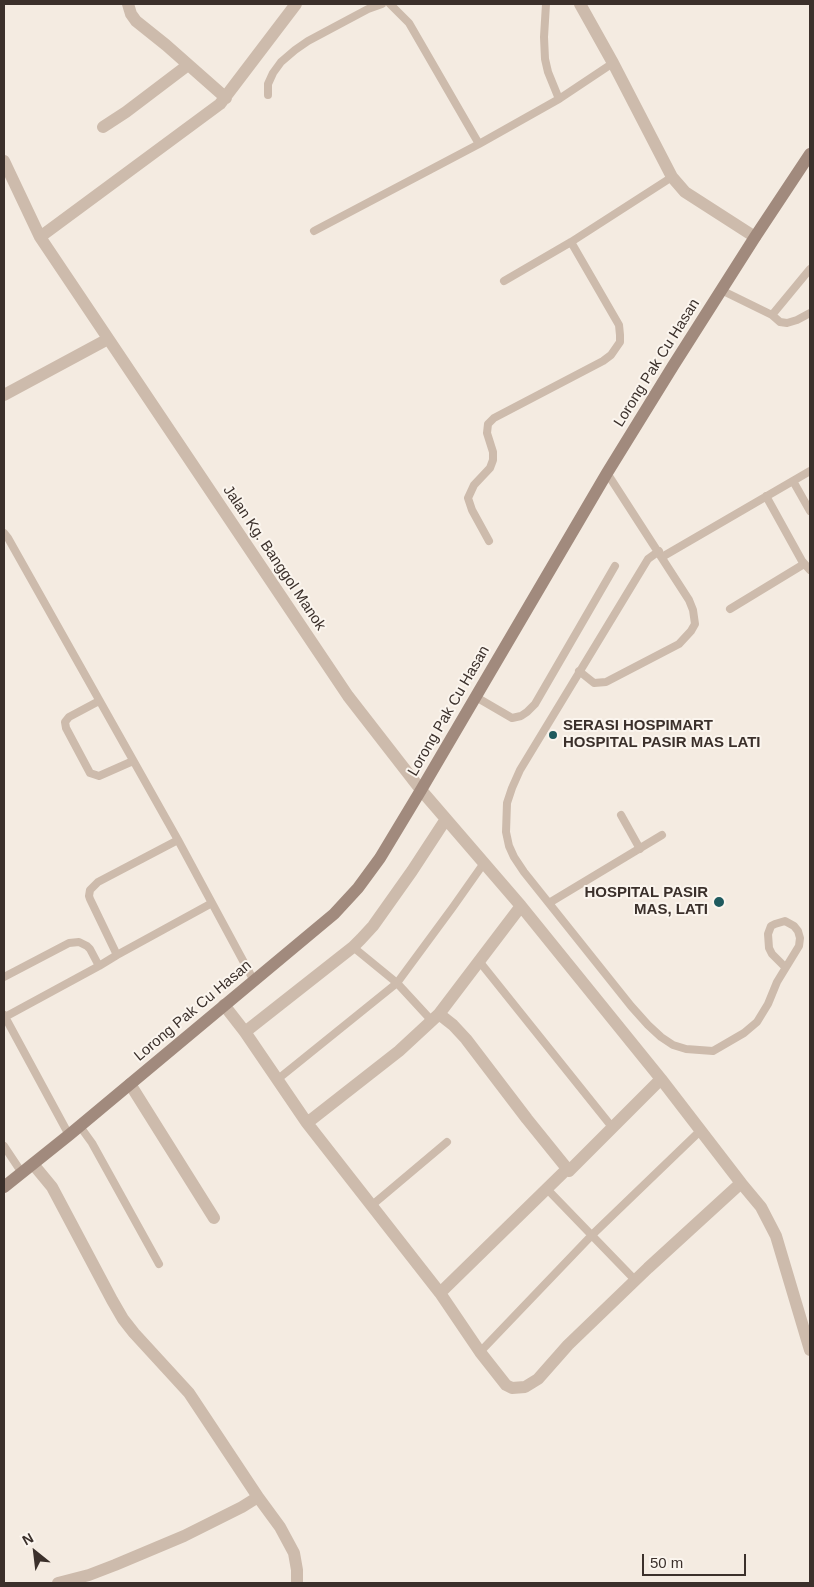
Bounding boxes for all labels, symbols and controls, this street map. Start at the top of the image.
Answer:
street label: Lorong Pak Cu Hasan [610,296,704,430]
street label: Jalan Kg. Banggol Manok [219,482,329,634]
street label: Lorong Pak Cu Hasan [404,643,494,779]
place label: SERASI HOSPIMART HOSPITAL PASIR MAS LATI [563,717,760,752]
marker: SERASI HOSPIMART HOSPITAL PASIR MAS LATI [547,729,559,741]
place label: HOSPITAL PASIR MAS, LATI [584,884,708,919]
marker: HOSPITAL PASIR MAS, LATI [712,895,726,909]
street label: Lorong Pak Cu Hasan [131,957,255,1065]
north arrow [10,1527,60,1577]
text: N [19,1529,36,1548]
scale bar [644,1544,748,1576]
text: 50 m [650,1554,683,1571]

